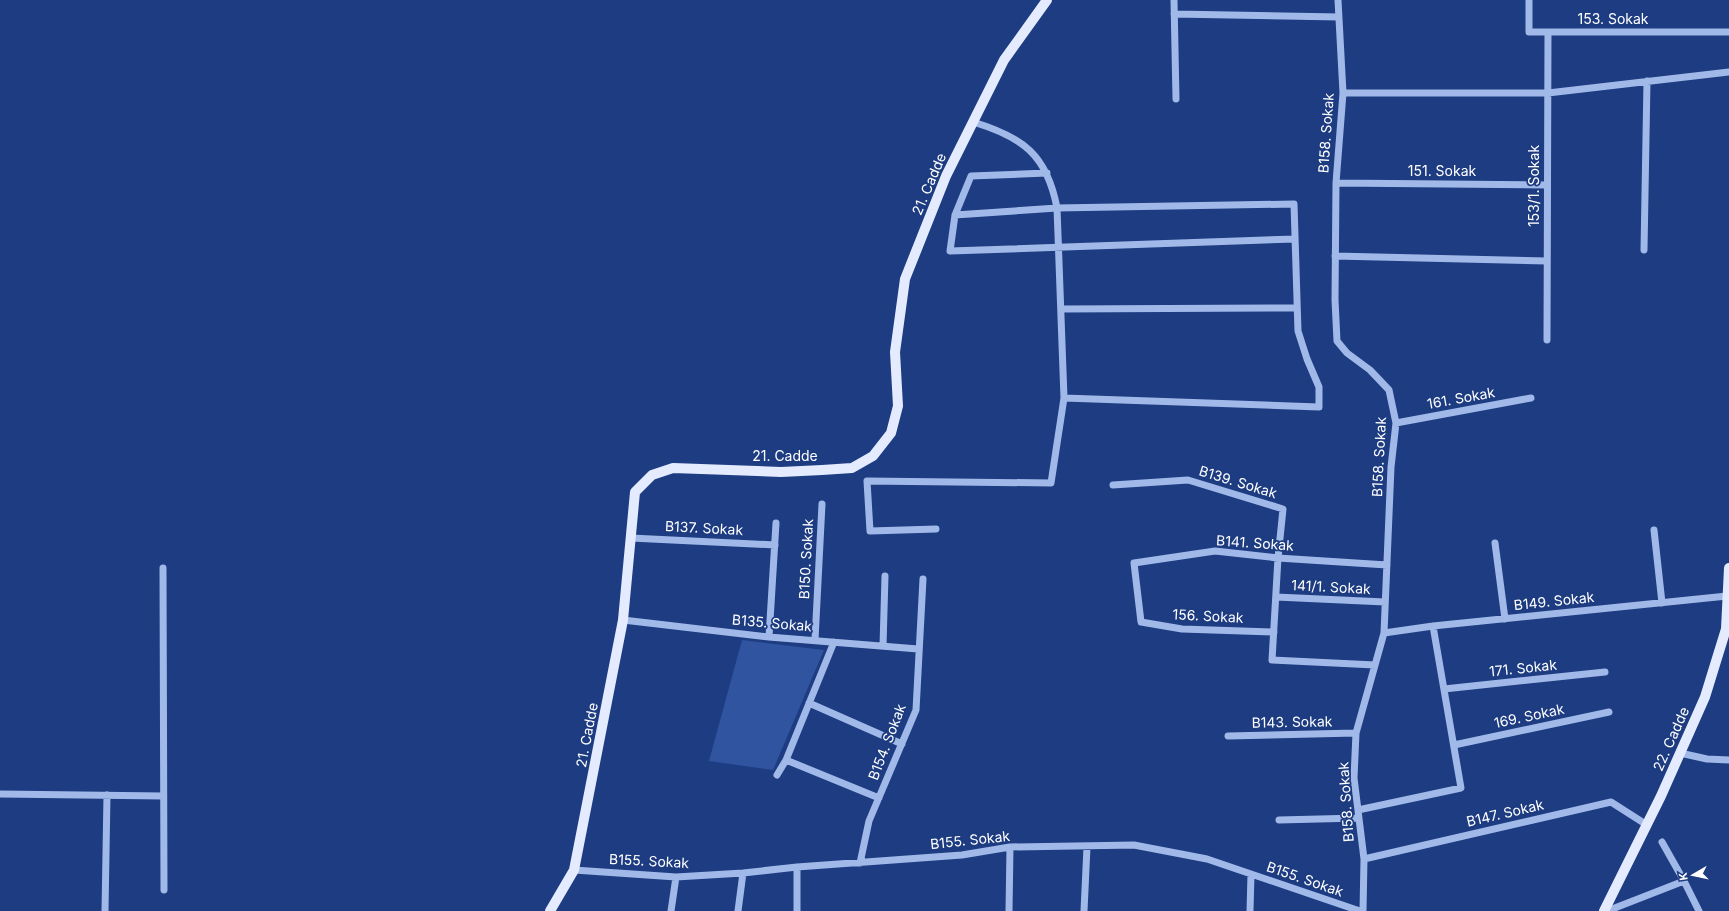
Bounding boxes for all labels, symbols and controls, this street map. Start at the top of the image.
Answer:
street label: 153. Sokak [1577,10,1649,27]
street label: B158. Sokak [1314,92,1337,174]
street label: 153/1. Sokak [1525,145,1542,227]
street label: 21. Cadde [908,150,949,217]
street label: 151. Sokak [1408,162,1477,179]
street label: 161. Sokak [1426,383,1496,412]
street label: B158. Sokak [1368,416,1389,498]
street label: 21. Cadde [752,447,818,464]
street label: B139. Sokak [1197,462,1279,501]
street label: B137. Sokak [665,517,744,538]
street label: B150. Sokak [795,518,816,600]
street label: B141. Sokak [1216,531,1295,554]
street label: 141/1. Sokak [1291,576,1371,597]
street label: B149. Sokak [1513,588,1595,613]
street label: 156. Sokak [1172,605,1244,626]
street label: B135. Sokak [731,611,813,634]
street label: 171. Sokak [1488,655,1558,680]
street label: 169. Sokak [1492,700,1566,731]
street label: 21. Cadde [572,701,601,769]
street label: B154. Sokak [864,701,909,782]
street label: 22. Cadde [1649,704,1692,774]
street label: B143. Sokak [1251,712,1333,731]
street label: B158. Sokak [1334,761,1357,843]
street label: B147. Sokak [1465,795,1545,830]
street label: B155. Sokak [929,827,1011,852]
street label: B155. Sokak [609,850,690,871]
north arrow [1673,855,1713,895]
street label: B155. Sokak [1265,857,1346,900]
text: K [1676,871,1691,882]

